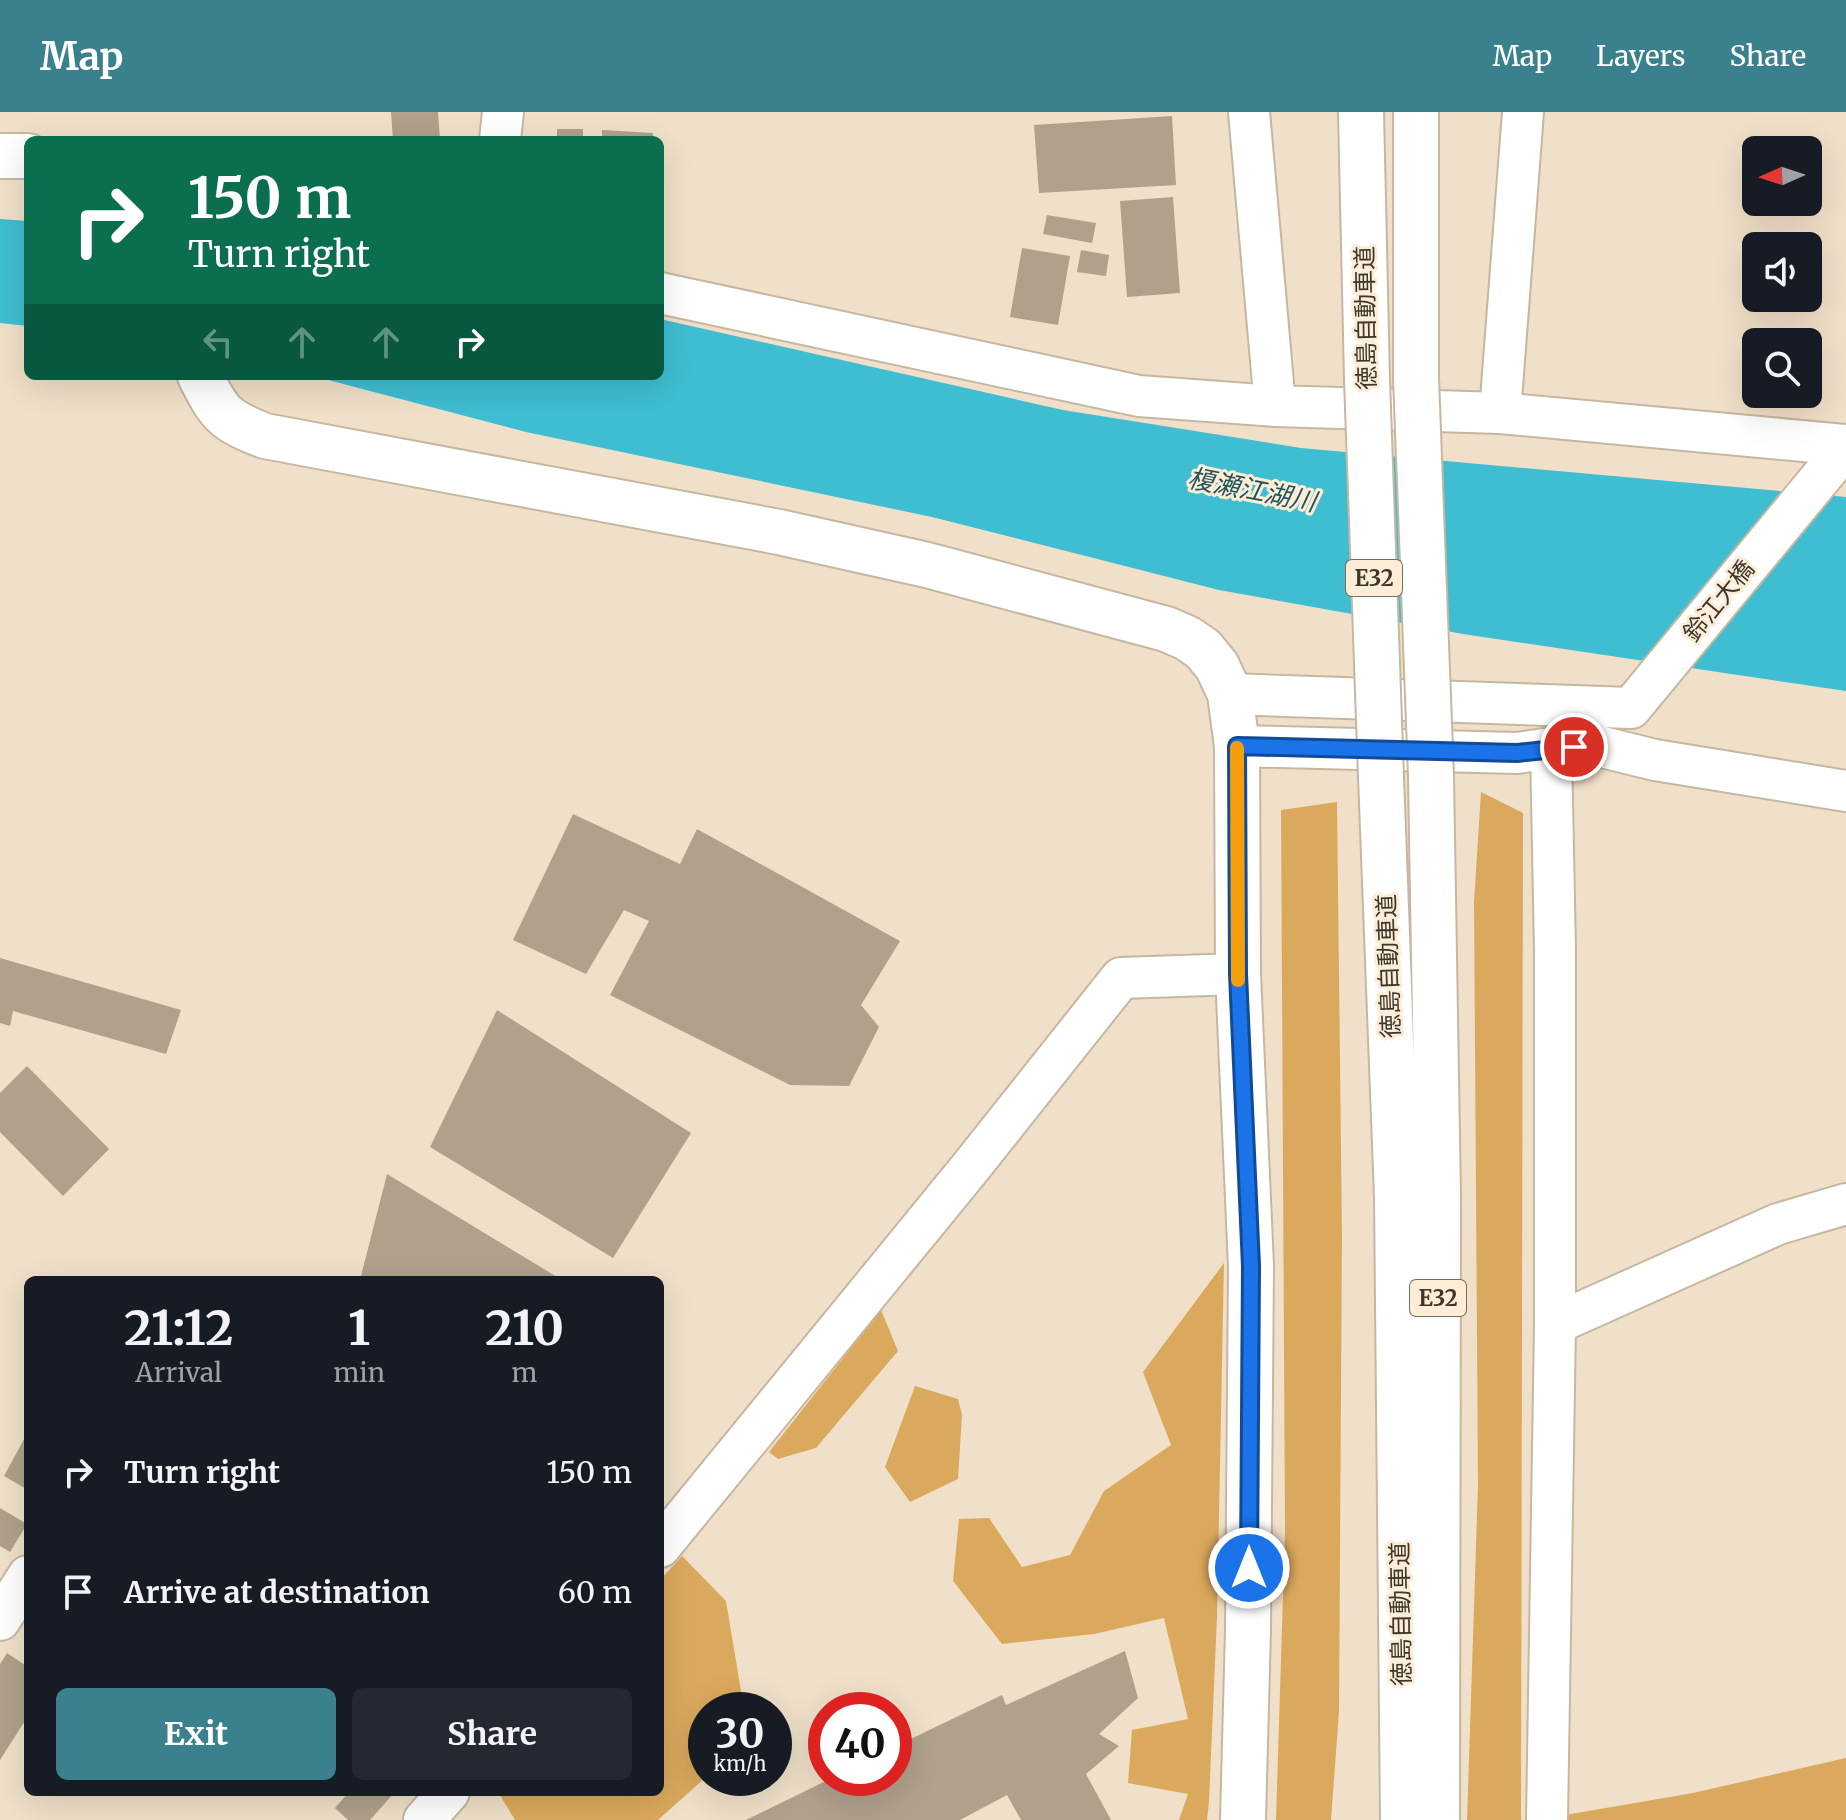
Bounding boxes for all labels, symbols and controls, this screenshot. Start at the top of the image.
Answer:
text: Map [40,33,124,80]
text: Map [1492,38,1552,74]
text: Layers [1596,38,1685,74]
text: Share [1729,38,1806,74]
north arrow [1742,136,1822,216]
map controls [1742,136,1822,408]
text: 150 m [188,163,351,233]
icon: right [56,168,160,272]
text: Turn right [188,232,370,277]
button: sound [1742,232,1822,312]
street label: 徳島自動車道 [1349,246,1382,390]
icon: left [196,320,240,364]
icon: ahead [280,320,324,364]
icon: ahead [364,320,408,364]
icon: right [448,320,492,364]
button: search [1742,328,1822,408]
water label: 榎瀬江湖川 [1185,461,1322,519]
street label: 鈴江大橋 [1676,554,1761,648]
road number: E32 [1346,560,1402,596]
pin [1540,713,1608,781]
icon: arrive [1552,725,1596,769]
street label: 徳島自動車道 [1370,894,1407,1039]
road number: E32 [1410,1280,1466,1316]
text: 21:12 [124,1298,233,1358]
text: 1 [348,1298,370,1358]
text: 210 [485,1298,564,1358]
text: Arrival [135,1356,222,1389]
text: min [334,1356,385,1389]
text: m [512,1356,537,1389]
icon: right [56,1450,100,1494]
text: Turn right [124,1453,280,1491]
text: 150 m [546,1453,632,1491]
position arrow [1207,1526,1291,1610]
street label: 徳島自動車道 [1384,1542,1417,1686]
icon: arrive [56,1570,100,1614]
text: Arrive at destination [124,1573,430,1611]
text: 60 m [558,1573,632,1611]
button: Exit [56,1688,336,1780]
button: Share [352,1688,632,1780]
speed limit sign: 40 [808,1692,912,1796]
text: 30 [716,1709,764,1759]
text: km/h [714,1751,766,1776]

